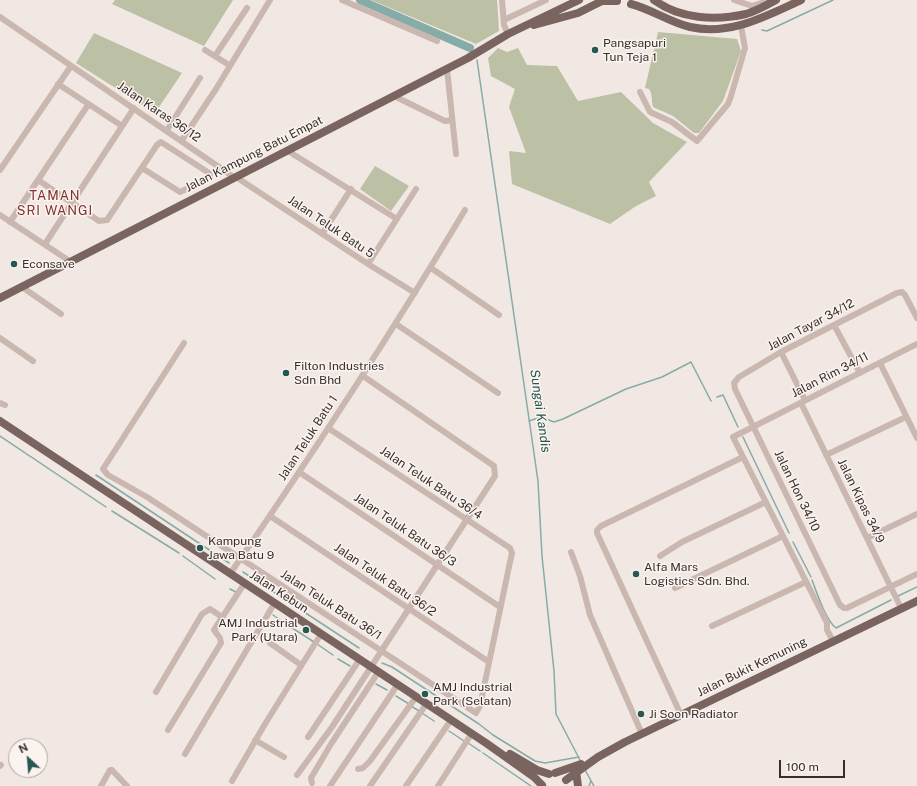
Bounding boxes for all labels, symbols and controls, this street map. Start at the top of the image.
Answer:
place label: Pangsapuri Tun Teja 1 [603,36,666,64]
marker: Pangsapuri Tun Teja 1 [590,45,600,55]
street label: Jalan Karas 36/12 [115,79,203,145]
street label: Jalan Kampung Batu Empat [183,113,325,195]
district label: TAMAN SRI WANGI [17,188,93,219]
street label: Jalan Teluk Batu 5 [285,193,377,261]
place label: Econsave [22,257,75,271]
marker: Econsave [9,259,19,269]
street label: Jalan Tayar 34/12 [765,296,857,354]
street label: Jalan Rim 34/11 [789,349,871,401]
place label: Filton Industries Sdn Bhd [294,359,384,387]
marker: Filton Industries Sdn Bhd [281,368,291,378]
water label: Sungai Kandis [526,368,554,454]
street label: Jalan Teluk Batu 1 [275,393,341,483]
street label: Jalan Teluk Batu 36/4 [377,443,485,523]
street label: Jalan Hon 34/10 [771,448,823,534]
street label: Jalan Kipas 34/9 [834,457,888,545]
street label: Jalan Teluk Batu 36/3 [351,490,459,570]
place label: Kampung Jawa Batu 9 [208,534,274,562]
street label: Jalan Teluk Batu 36/2 [331,541,439,619]
marker: Kampung Jawa Batu 9 [195,543,205,553]
place label: Alfa Mars Logistics Sdn. Bhd. [644,560,750,588]
street label: Jalan Teluk Batu 36/1 [278,567,384,643]
street label: Jalan Kebun [247,568,311,616]
marker: Alfa Mars Logistics Sdn. Bhd. [631,569,641,579]
place label: AMJ Industrial Park (Utara) [218,616,298,644]
marker: AMJ Industrial Park (Utara) [301,625,311,635]
street label: Jalan Bukit Kemuning [695,634,809,700]
place label: AMJ Industrial Park (Selatan) [433,680,513,708]
marker: AMJ Industrial Park (Selatan) [420,689,430,699]
place label: Ji Soon Radiator [649,707,738,721]
marker: Ji Soon Radiator [636,709,646,719]
north arrow [8,738,48,778]
text: N [17,741,30,755]
scale bar [781,752,847,778]
text: 100 m [786,760,819,774]

